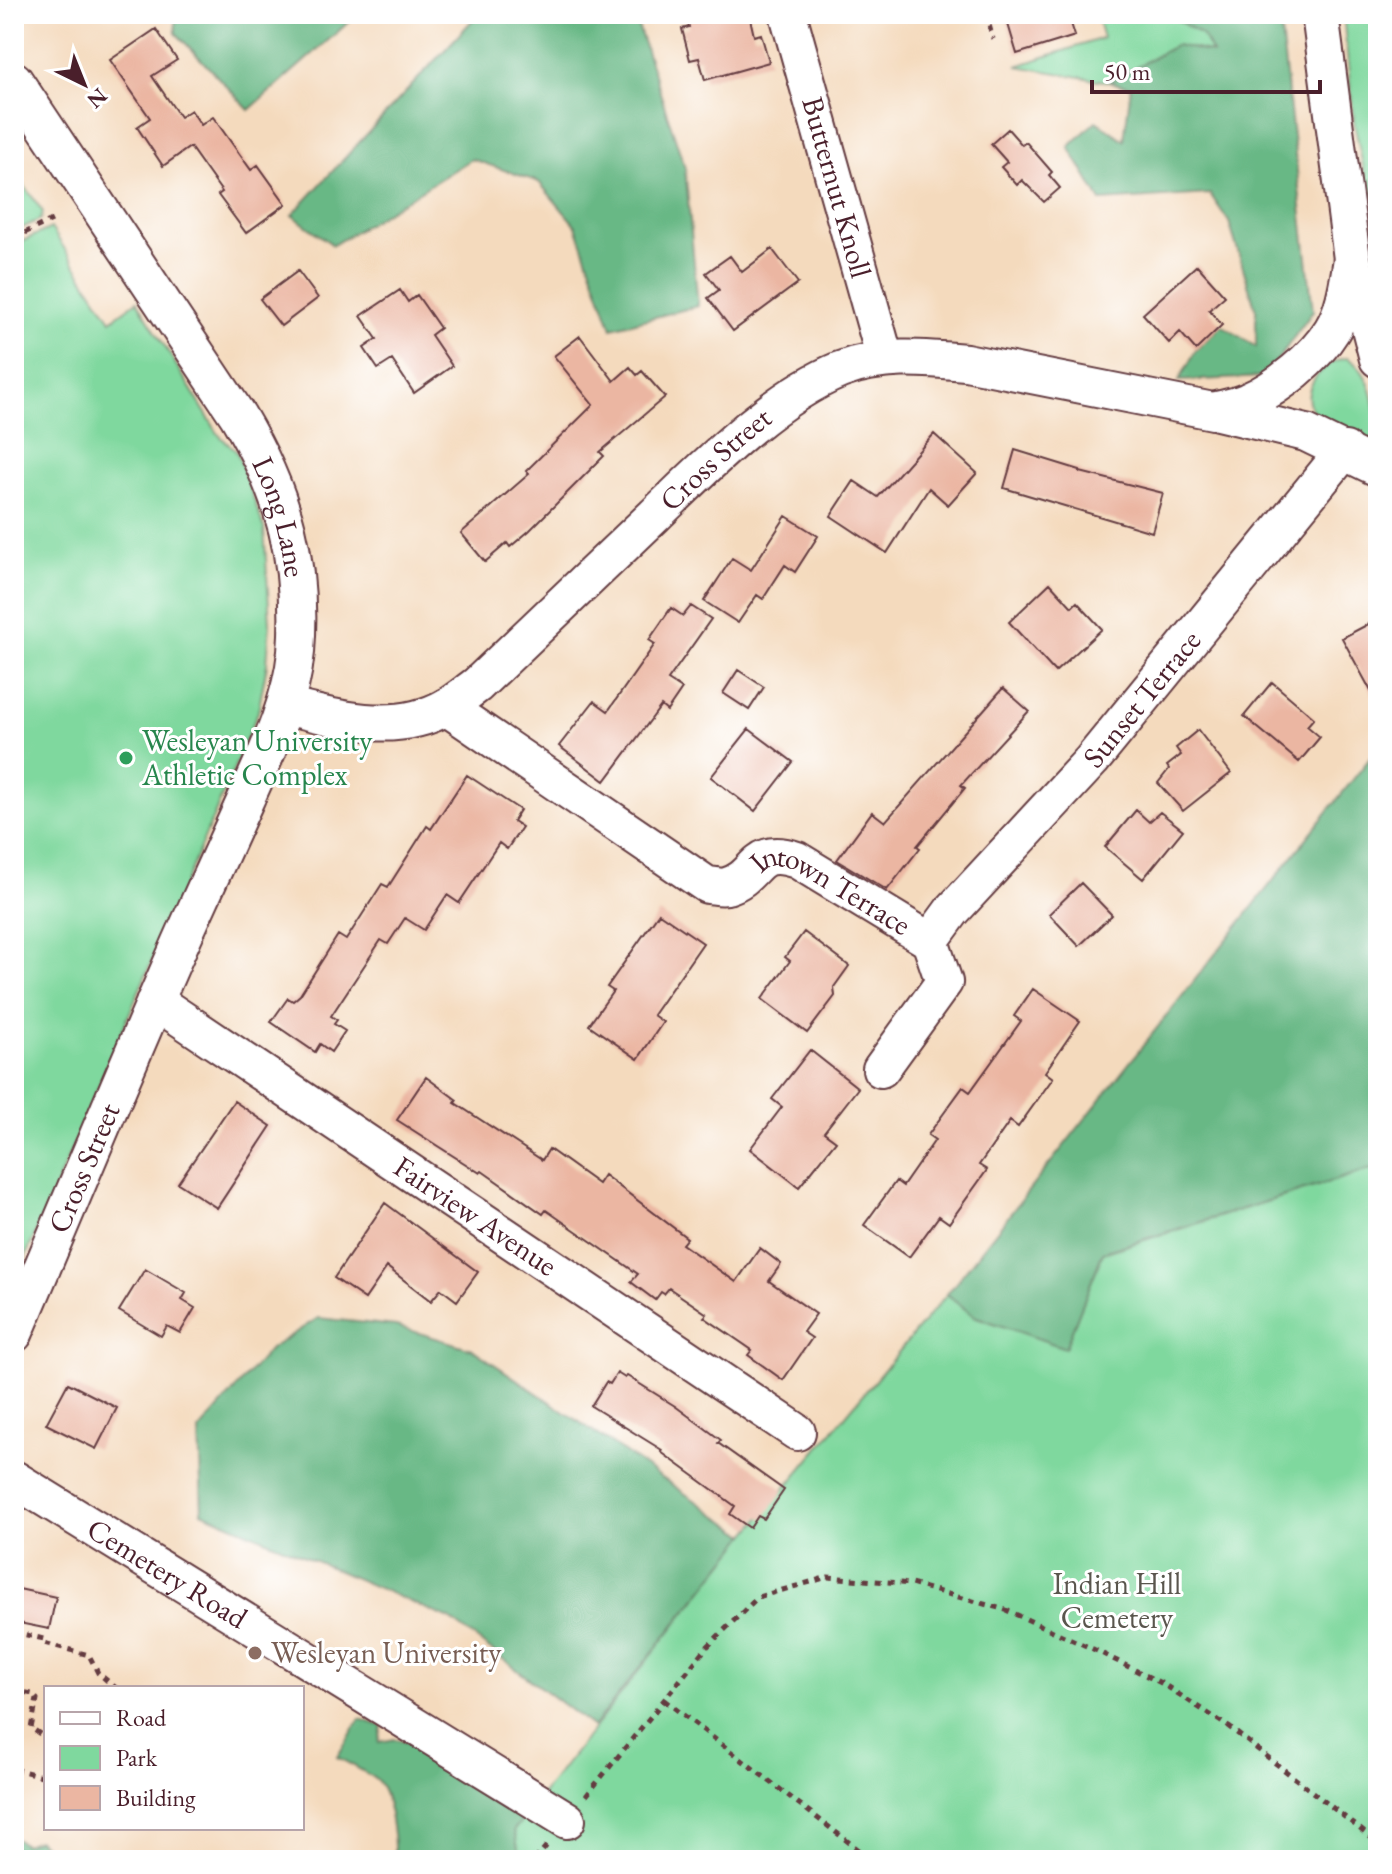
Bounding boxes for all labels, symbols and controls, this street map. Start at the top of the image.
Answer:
north arrow [44,44,124,124]
scale bar [1092,44,1320,94]
text: 50 m [1104,56,1151,87]
text: N [81,82,114,115]
street label: Butternut Knoll [793,92,881,282]
street label: Cross Street [651,397,779,519]
street label: Long Lane [244,450,315,579]
street label: Sunset Terrace [1074,622,1209,775]
place label: Wesleyan University Athletic Complex [141,721,373,794]
marker: Wesleyan University Athletic Complex [117,749,135,767]
street label: Intown Terrace [741,835,918,944]
street label: Cross Street [39,1096,129,1239]
street label: Fairview Avenue [387,1147,565,1285]
street label: Cemetery Road [80,1509,256,1638]
park label: Indian Hill Cemetery [1053,1564,1181,1637]
place label: Wesleyan University [271,1633,502,1672]
marker: Wesleyan University [246,1644,264,1662]
legend [44,1686,304,1830]
text: Road [116,1702,167,1733]
text: Park [116,1742,158,1773]
text: Building [116,1782,196,1813]

